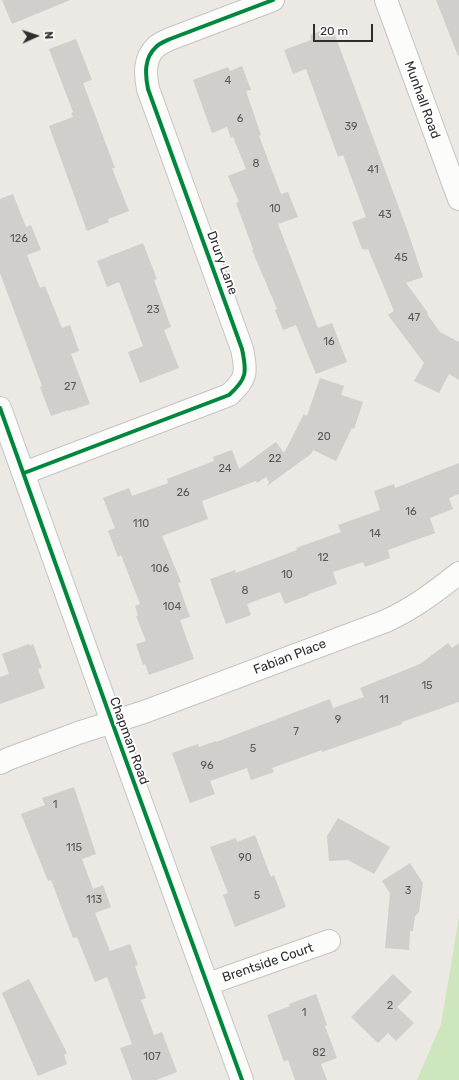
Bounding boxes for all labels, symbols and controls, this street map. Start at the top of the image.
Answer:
north arrow [16,16,56,56]
scale bar [315,16,375,42]
text: 20 m [320,24,348,38]
text: N [42,31,55,40]
street label: Munhall Road [401,59,443,141]
house number: 4 [225,74,231,88]
house number: 6 [237,112,243,126]
house number: 39 [344,120,358,134]
house number: 8 [253,157,259,171]
house number: 41 [367,163,379,177]
house number: 10 [269,202,281,216]
house number: 43 [378,208,392,222]
street label: Drury Lane [203,229,241,297]
house number: 126 [10,232,28,246]
house number: 45 [394,251,408,265]
house number: 23 [146,303,160,317]
house number: 47 [408,311,420,325]
house number: 16 [323,335,335,349]
house number: 27 [64,380,76,394]
house number: 20 [317,430,331,444]
house number: 22 [269,452,281,466]
house number: 24 [218,462,232,476]
house number: 26 [176,486,190,500]
house number: 16 [405,505,417,519]
house number: 110 [133,517,149,531]
house number: 14 [369,527,381,541]
house number: 12 [317,551,329,565]
house number: 106 [151,562,169,576]
house number: 10 [281,568,293,582]
house number: 8 [242,584,248,598]
house number: 104 [163,600,181,614]
street label: Fabian Place [251,636,329,678]
house number: 15 [421,679,433,693]
house number: 11 [379,693,389,707]
street label: Chapman Road [106,695,152,787]
house number: 9 [335,713,341,727]
house number: 7 [293,725,299,739]
house number: 5 [250,742,256,756]
house number: 96 [200,759,214,773]
house number: 1 [53,798,57,812]
house number: 115 [66,841,82,855]
house number: 90 [238,851,252,865]
house number: 3 [405,884,411,898]
house number: 5 [254,889,260,903]
house number: 113 [86,893,102,907]
street label: Brentside Court [220,940,316,986]
house number: 2 [387,999,393,1013]
house number: 1 [302,1006,306,1020]
house number: 82 [312,1046,326,1060]
house number: 107 [143,1050,161,1064]

